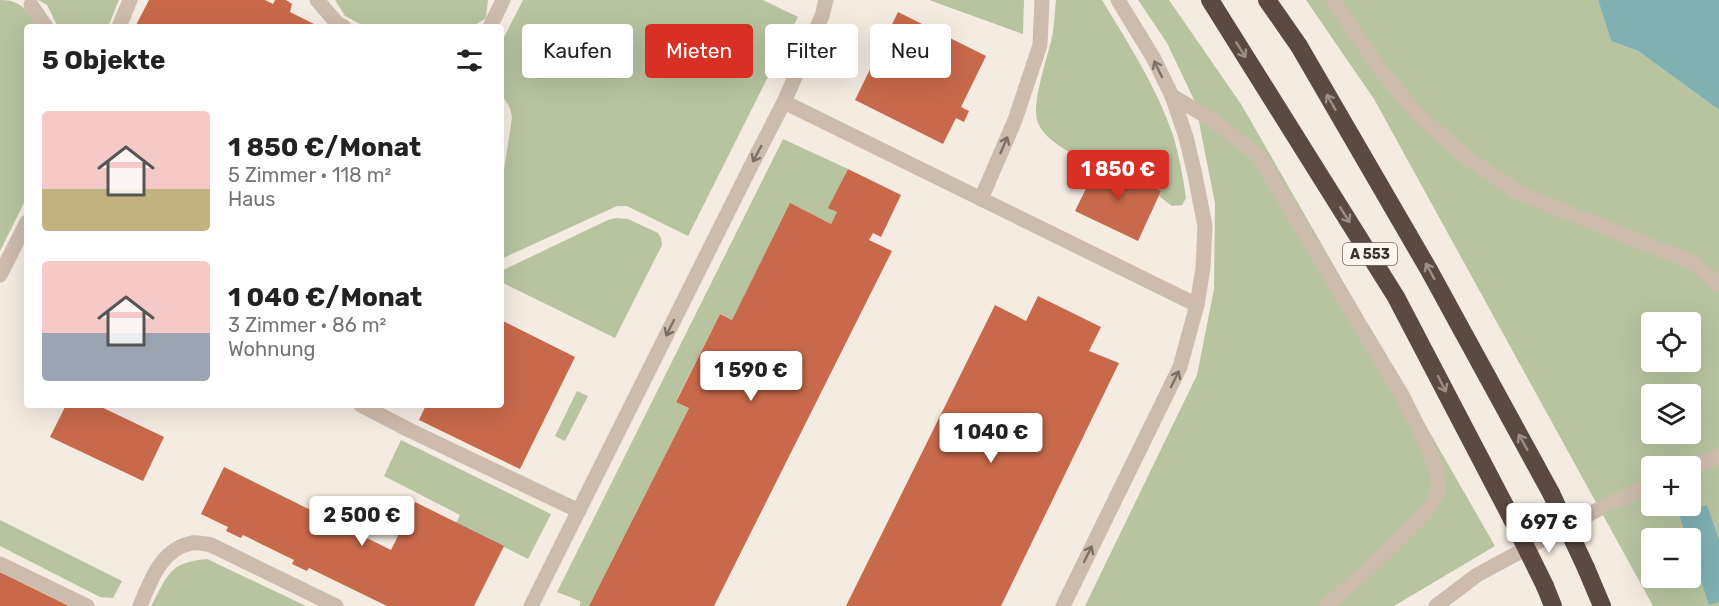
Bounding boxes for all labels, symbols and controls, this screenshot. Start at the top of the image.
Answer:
chip: Kaufen [522,24,633,78]
chip: Mieten [645,24,753,78]
chip: Filter [765,24,858,78]
chip: Neu [870,24,951,78]
one-way arrow [1235,41,1248,58]
icon: filters [453,44,486,77]
text: 5 Objekte [42,45,165,76]
one-way arrow [1152,61,1164,79]
one-way arrow [1325,94,1337,111]
text: 1 850 €/Monat [228,132,421,163]
icon: home [90,135,162,207]
one-way arrow [999,137,1010,155]
one-way arrow [751,144,762,162]
pin: 1 850 € [1063,150,1173,201]
text: 1 850 € [1081,157,1155,181]
text: 5 Zimmer · 118 m² [228,163,391,187]
text: Haus [228,187,276,211]
one-way arrow [1339,206,1351,223]
road number: A 553 [1343,243,1397,265]
one-way arrow [1423,263,1435,280]
text: 1 040 €/Monat [228,282,422,313]
icon: home [90,285,162,357]
map controls [1641,312,1701,588]
button: locate [1641,312,1701,372]
text: 3 Zimmer · 86 m² [228,313,386,337]
one-way arrow [663,318,675,336]
text: Wohnung [228,337,315,361]
pin: 1 590 € [696,351,806,402]
text: 1 590 € [714,358,788,382]
one-way arrow [1169,370,1181,388]
one-way arrow [1436,375,1448,393]
button: layers [1641,384,1701,444]
pin: 1 040 € [936,413,1046,464]
text: 1 040 € [953,420,1029,444]
one-way arrow [1517,434,1529,451]
button: + [1641,456,1701,516]
pin: 2 500 € [307,496,417,547]
text: 2 500 € [323,503,401,527]
pin: 697 € [1507,503,1591,554]
text: 697 € [1520,510,1578,534]
button: − [1641,528,1701,588]
one-way arrow [1083,545,1095,563]

